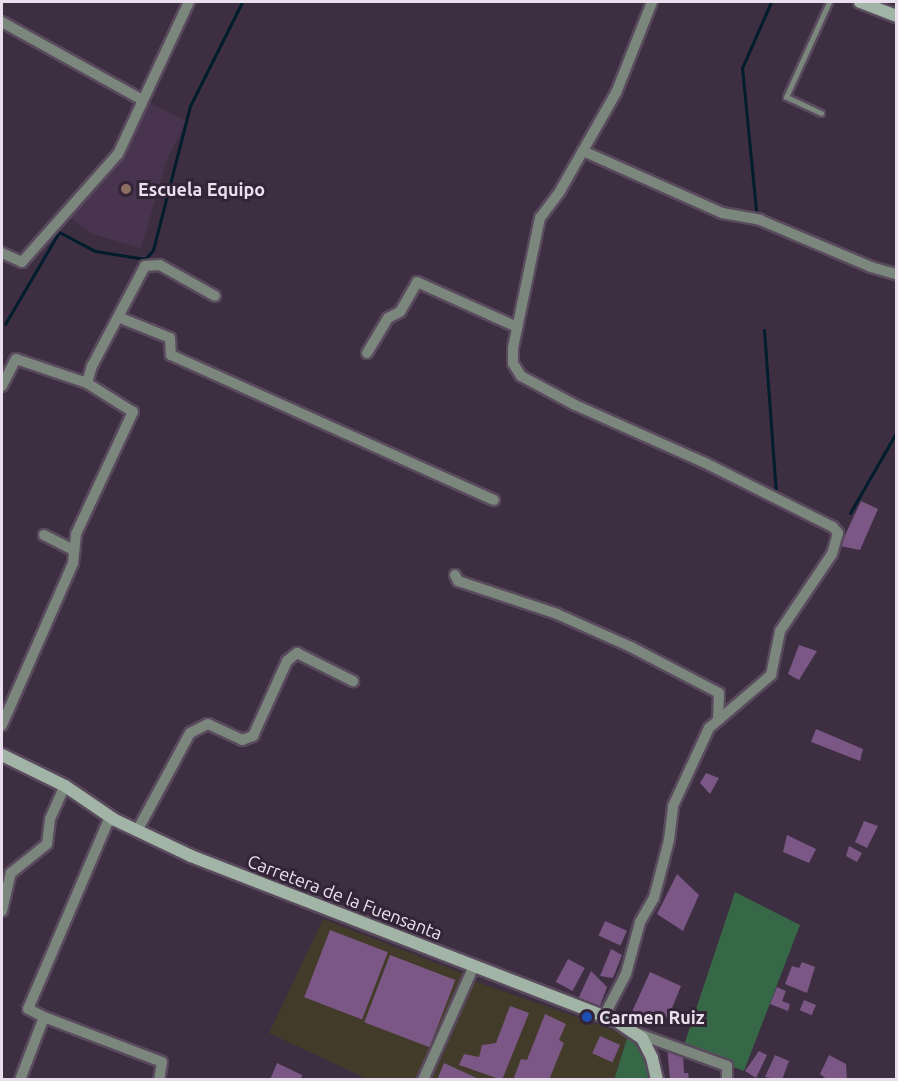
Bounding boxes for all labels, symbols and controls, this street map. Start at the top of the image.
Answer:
place label: Escuela Equipo [138,178,265,200]
marker: Escuela Equipo [119,182,133,196]
street label: Carretera de la Fuensanta [244,850,446,944]
place label: Carmen Ruiz [599,1006,705,1028]
marker: Carmen Ruiz [580,1010,594,1024]

